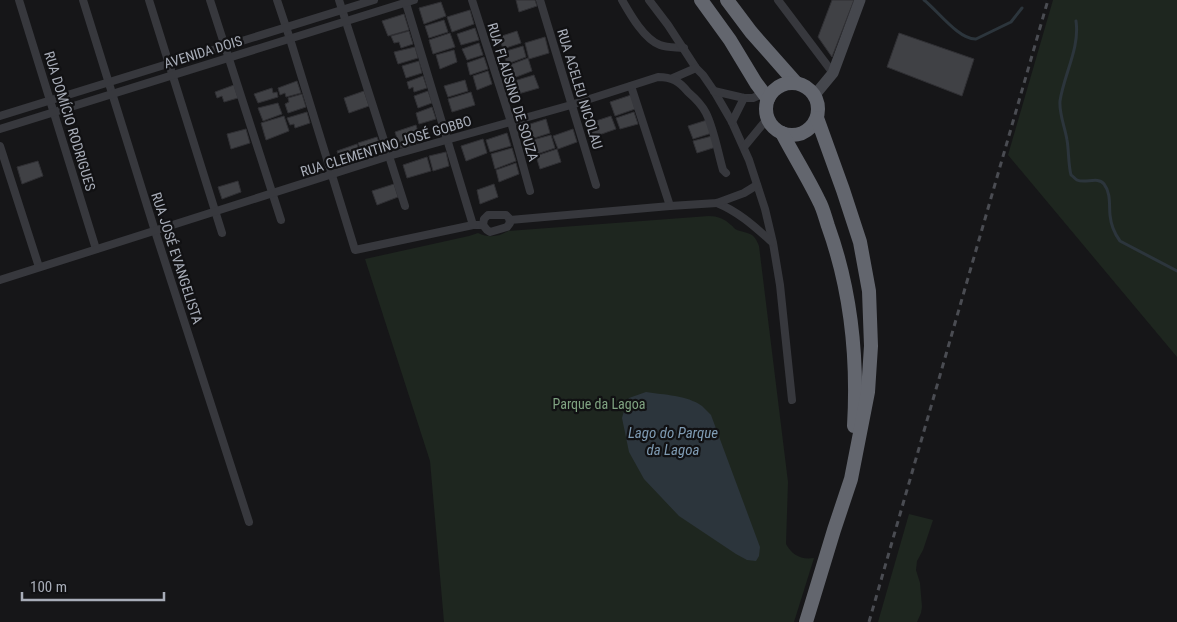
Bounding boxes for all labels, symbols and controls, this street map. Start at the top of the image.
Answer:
street label: RUA FLAUSINO DE SOUZA [484,21,542,163]
street label: RUA ACELEU NICOLAU [554,27,606,151]
street label: AVENIDA DOIS [162,33,244,71]
street label: RUA DOMÍCIO RODRIGUES [41,49,100,193]
street label: RUA CLEMENTINO JOSÉ GOBBO [298,111,473,180]
street label: RUA JOSÉ EVANGELISTA [148,190,207,326]
park label: Parque da Lagoa [553,396,645,412]
water label: Lago do Parque da Lagoa [628,424,718,459]
scale bar [22,570,165,602]
text: 100 m [30,578,67,596]

